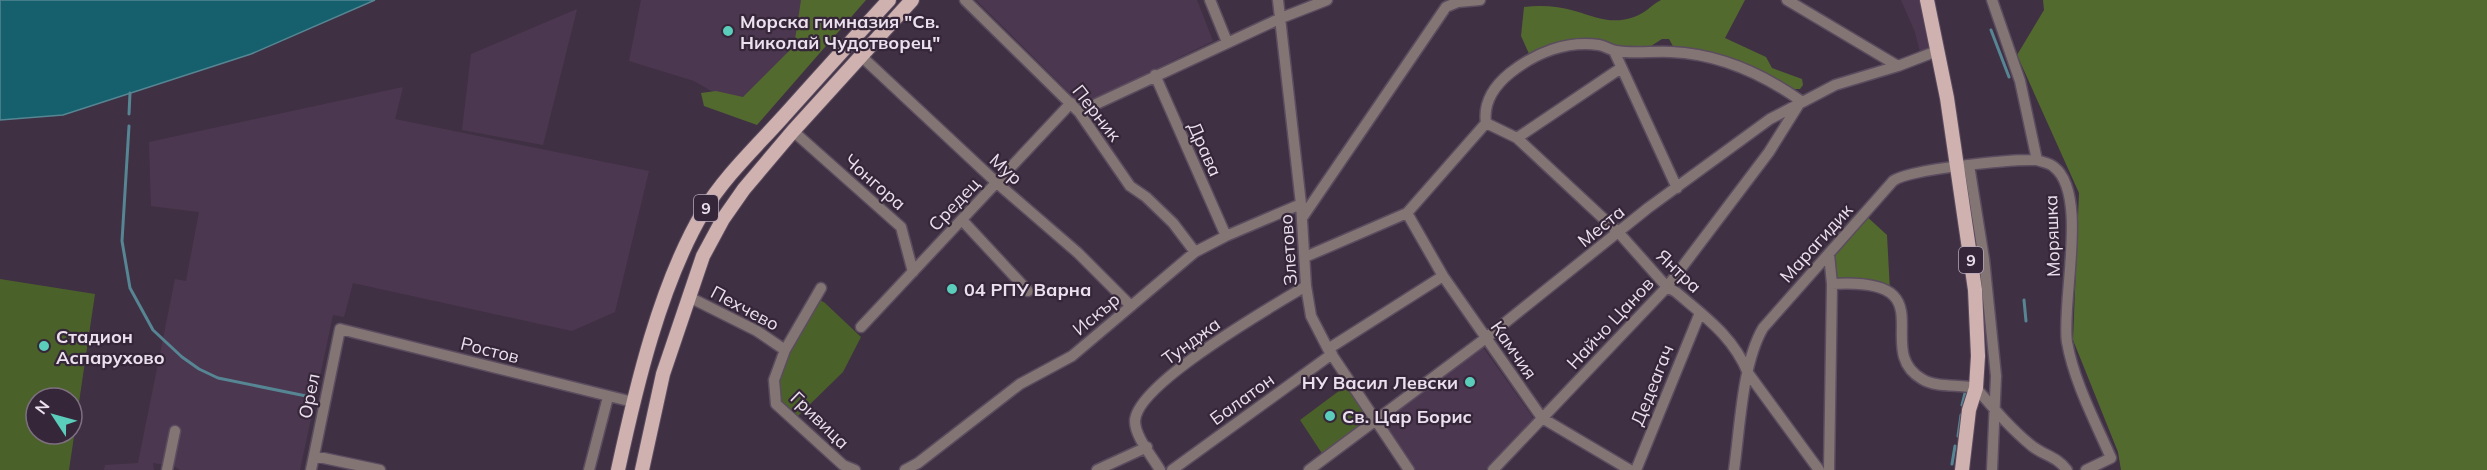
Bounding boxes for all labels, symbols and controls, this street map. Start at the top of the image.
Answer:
place label: Морска гимназия "Св. Николай Чудотворец" [740,10,940,54]
marker: Морска гимназия "Св. Николай Чудотворец" [721,24,735,38]
street label: Перник [1068,80,1127,146]
street label: Драва [1183,118,1227,180]
street label: Мур [985,148,1027,190]
street label: Чонгора [839,149,911,215]
street label: Средец [923,172,985,236]
road number: 9 [694,195,718,221]
street label: Моряшка [2039,195,2065,277]
street label: Марагидик [1775,198,1858,287]
street label: Места [1573,200,1629,252]
street label: Злетово [1274,214,1302,286]
street label: Янтра [1652,244,1706,298]
road number: 9 [1959,247,1983,273]
street label: Найчо Цанов [1562,272,1658,374]
place label: 04 РПУ Варна [964,278,1091,301]
street label: Пехчево [707,280,783,336]
marker: 04 РПУ Варна [945,282,959,296]
street label: Искър [1068,288,1124,340]
street label: Тунджа [1157,312,1225,370]
street label: Камчия [1486,317,1542,383]
place label: Стадион Аспарухово [56,325,165,369]
street label: Ростов [458,332,522,368]
marker: Стадион Аспарухово [37,339,51,353]
street label: Дедеагач [1625,341,1679,429]
street label: Балатон [1205,368,1279,430]
place label: НУ Васил Левски [1302,371,1458,394]
street label: Орел [293,372,325,420]
marker: НУ Васил Левски [1463,375,1477,389]
north arrow [24,386,84,446]
street label: Гривица [786,386,854,454]
text: N [30,396,54,418]
place label: Св. Цар Борис [1342,405,1472,428]
marker: Св. Цар Борис [1323,409,1337,423]

